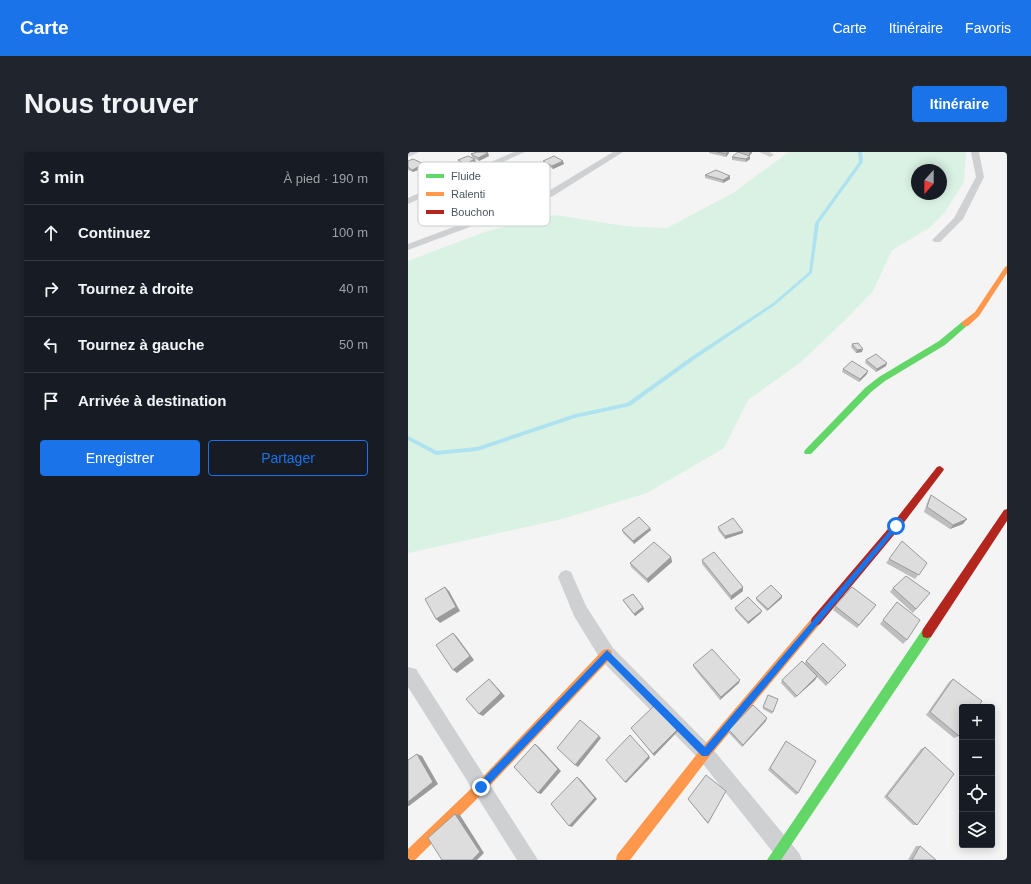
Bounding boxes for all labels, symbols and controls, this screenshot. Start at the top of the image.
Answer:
text: Carte [20,17,69,38]
text: Carte [832,20,867,36]
text: Itinéraire [889,20,943,36]
text: Favoris [965,20,1011,36]
button: Itinéraire [912,86,1007,122]
text: Nous trouver [24,88,198,119]
legend [418,162,550,226]
north arrow [911,164,947,200]
text: 3 min [40,168,84,187]
text: Fluide [451,170,481,182]
text: À pied · 190 m [283,171,368,186]
text: Ralenti [451,188,485,200]
text: Bouchon [451,206,494,218]
icon: ahead [40,222,62,244]
text: Continuez [78,224,151,241]
text: 100 m [332,225,368,240]
icon: right [40,278,62,300]
text: Tournez à droite [78,280,194,297]
text: 40 m [339,281,368,296]
icon: left [40,334,62,356]
text: Tournez à gauche [78,336,204,353]
text: 50 m [339,337,368,352]
icon: arrive [40,390,62,412]
text: Arrivée à destination [78,392,226,409]
button: Enregistrer [40,440,200,476]
button: Partager [208,440,368,476]
route start [887,517,905,535]
map controls [959,704,995,848]
button: + [959,704,995,740]
button: − [959,740,995,776]
button: locate [959,776,995,812]
route end [472,778,490,796]
button: layers [959,812,995,848]

